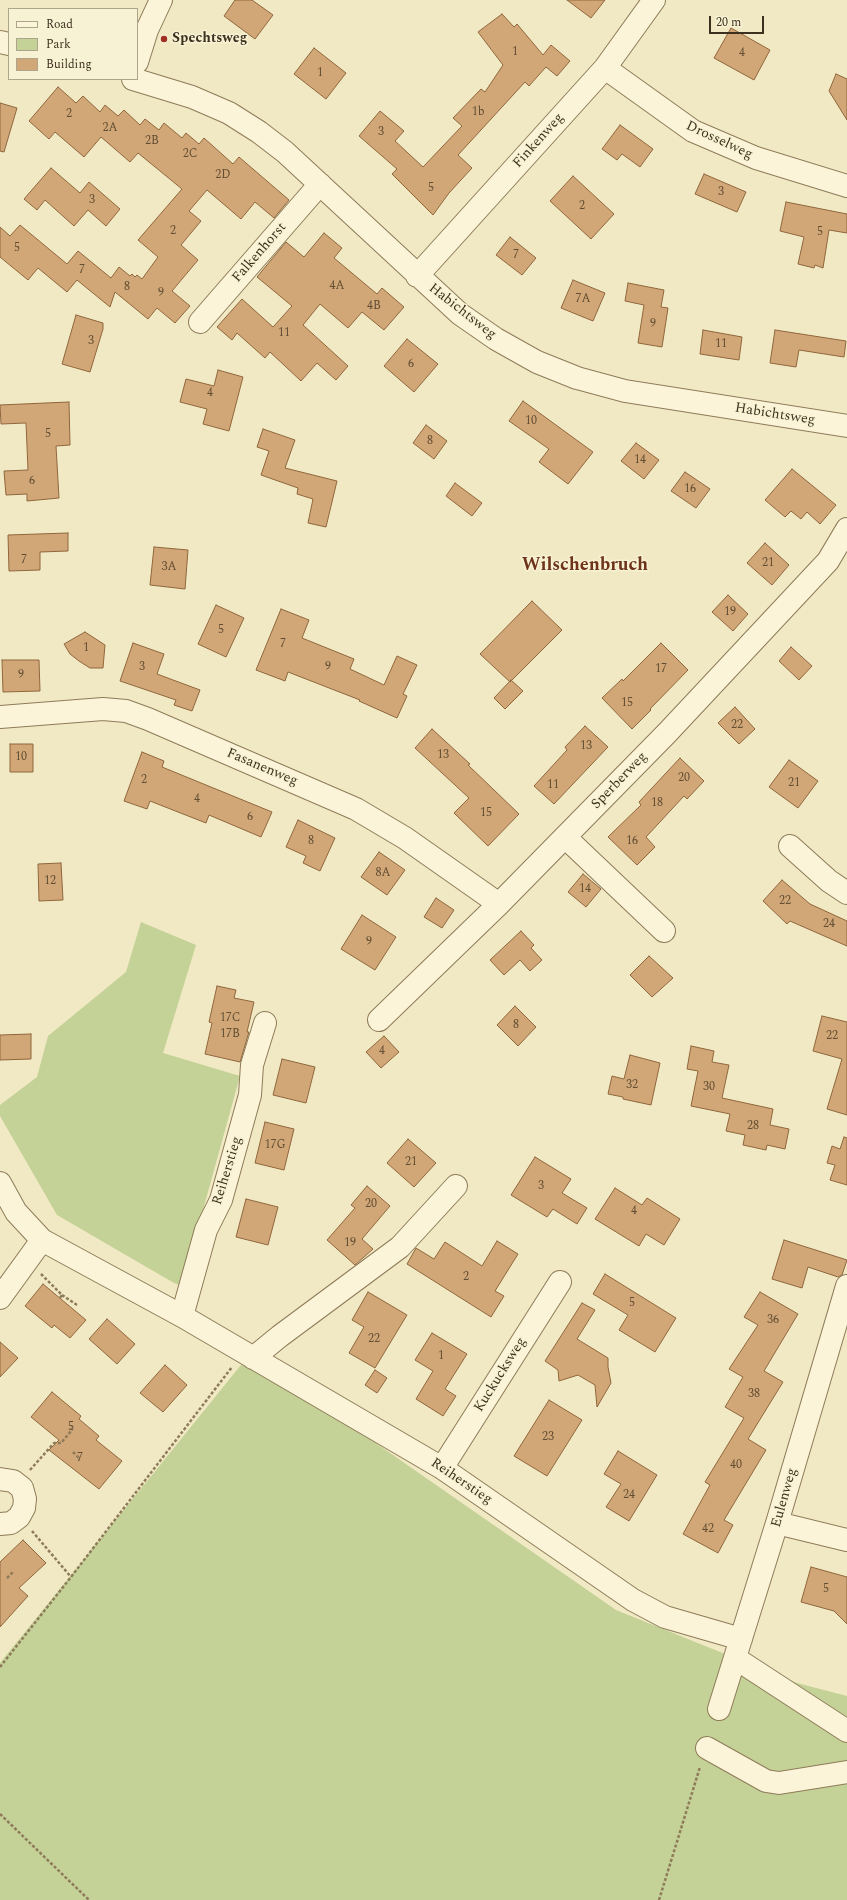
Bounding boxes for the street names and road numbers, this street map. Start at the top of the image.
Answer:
street label: Finkenweg [510,110,568,172]
street label: Drosselweg [683,118,755,164]
street label: Falkenhorst [229,220,291,286]
street label: Habichtsweg [425,280,499,344]
street label: Habichtsweg [734,400,816,430]
street label: Fasanenweg [224,745,300,791]
street label: Sperberweg [589,749,651,813]
street label: Reiherstieg [210,1135,246,1207]
street label: Kuckucksweg [471,1335,531,1415]
street label: Reiherstieg [427,1455,495,1509]
street label: Eulenweg [769,1466,801,1530]

